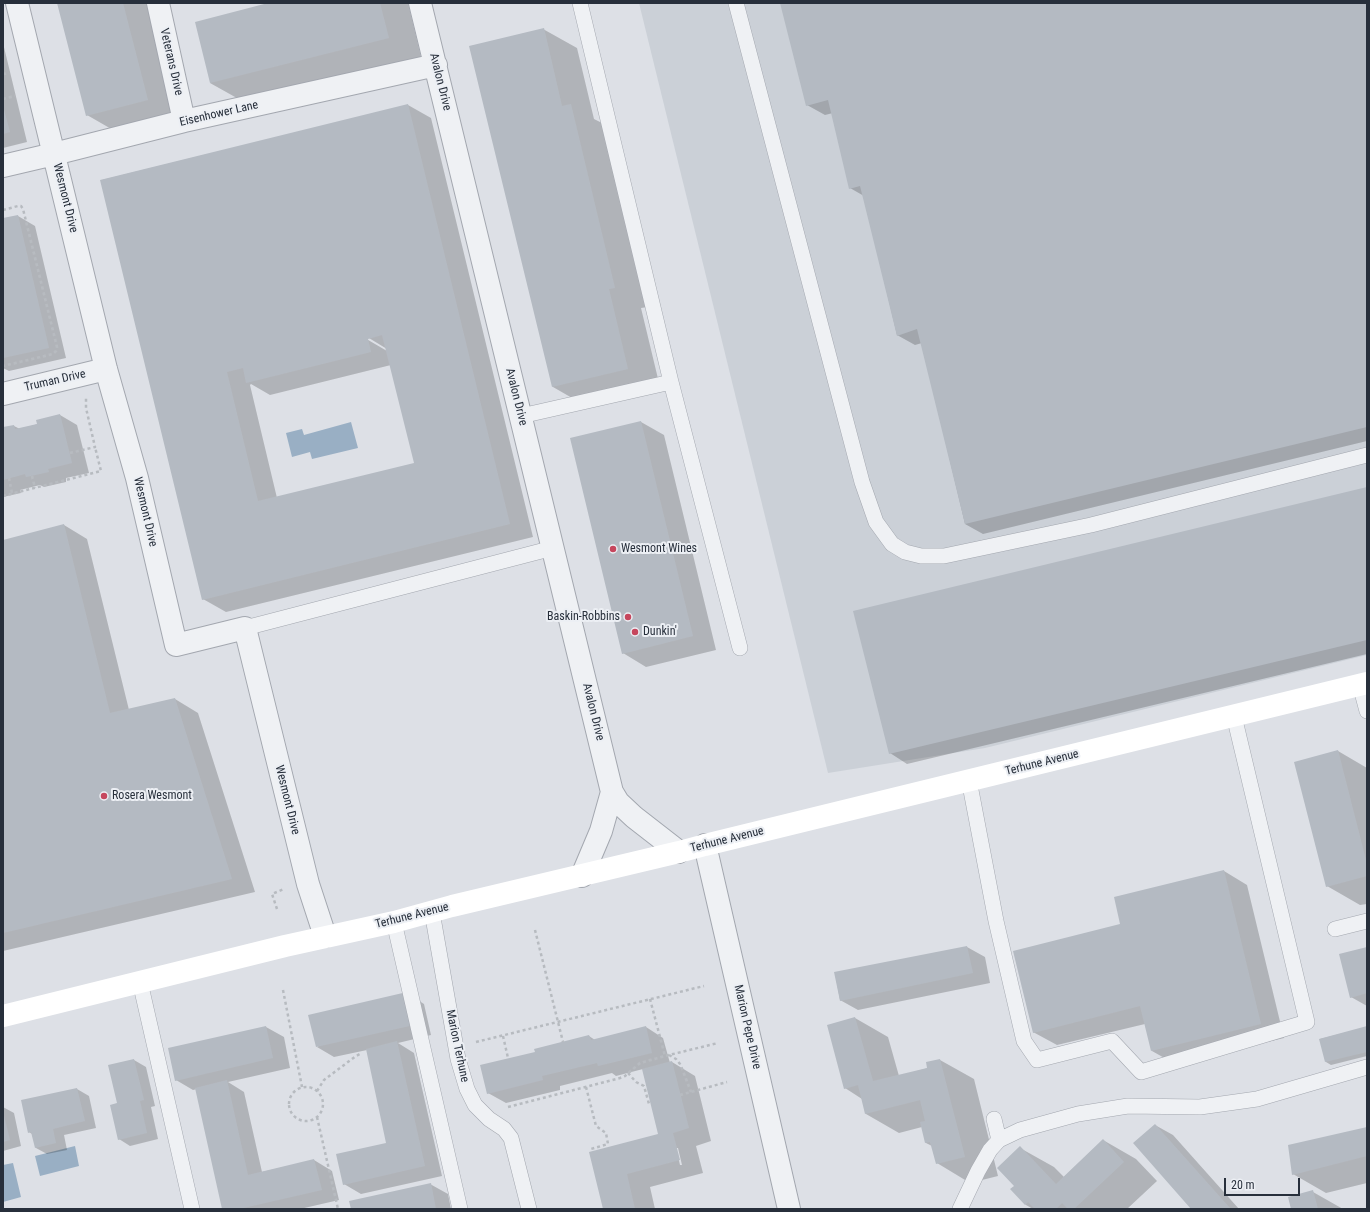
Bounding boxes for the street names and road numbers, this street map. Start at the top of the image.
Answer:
street label: Veterans Drive [156,27,186,97]
street label: Avalon Drive [426,52,454,112]
street label: Eisenhower Lane [178,98,260,130]
street label: Wesmont Drive [49,162,81,234]
street label: Truman Drive [23,367,87,395]
street label: Avalon Drive [502,367,530,427]
street label: Wesmont Drive [130,476,160,548]
street label: Avalon Drive [579,682,607,742]
street label: Terhune Avenue [1004,747,1080,779]
street label: Wesmont Drive [271,764,303,836]
street label: Terhune Avenue [689,824,765,856]
street label: Terhune Avenue [374,900,450,932]
street label: Marion Pepe Drive [730,983,764,1071]
street label: Marion Terhune [442,1008,472,1084]

